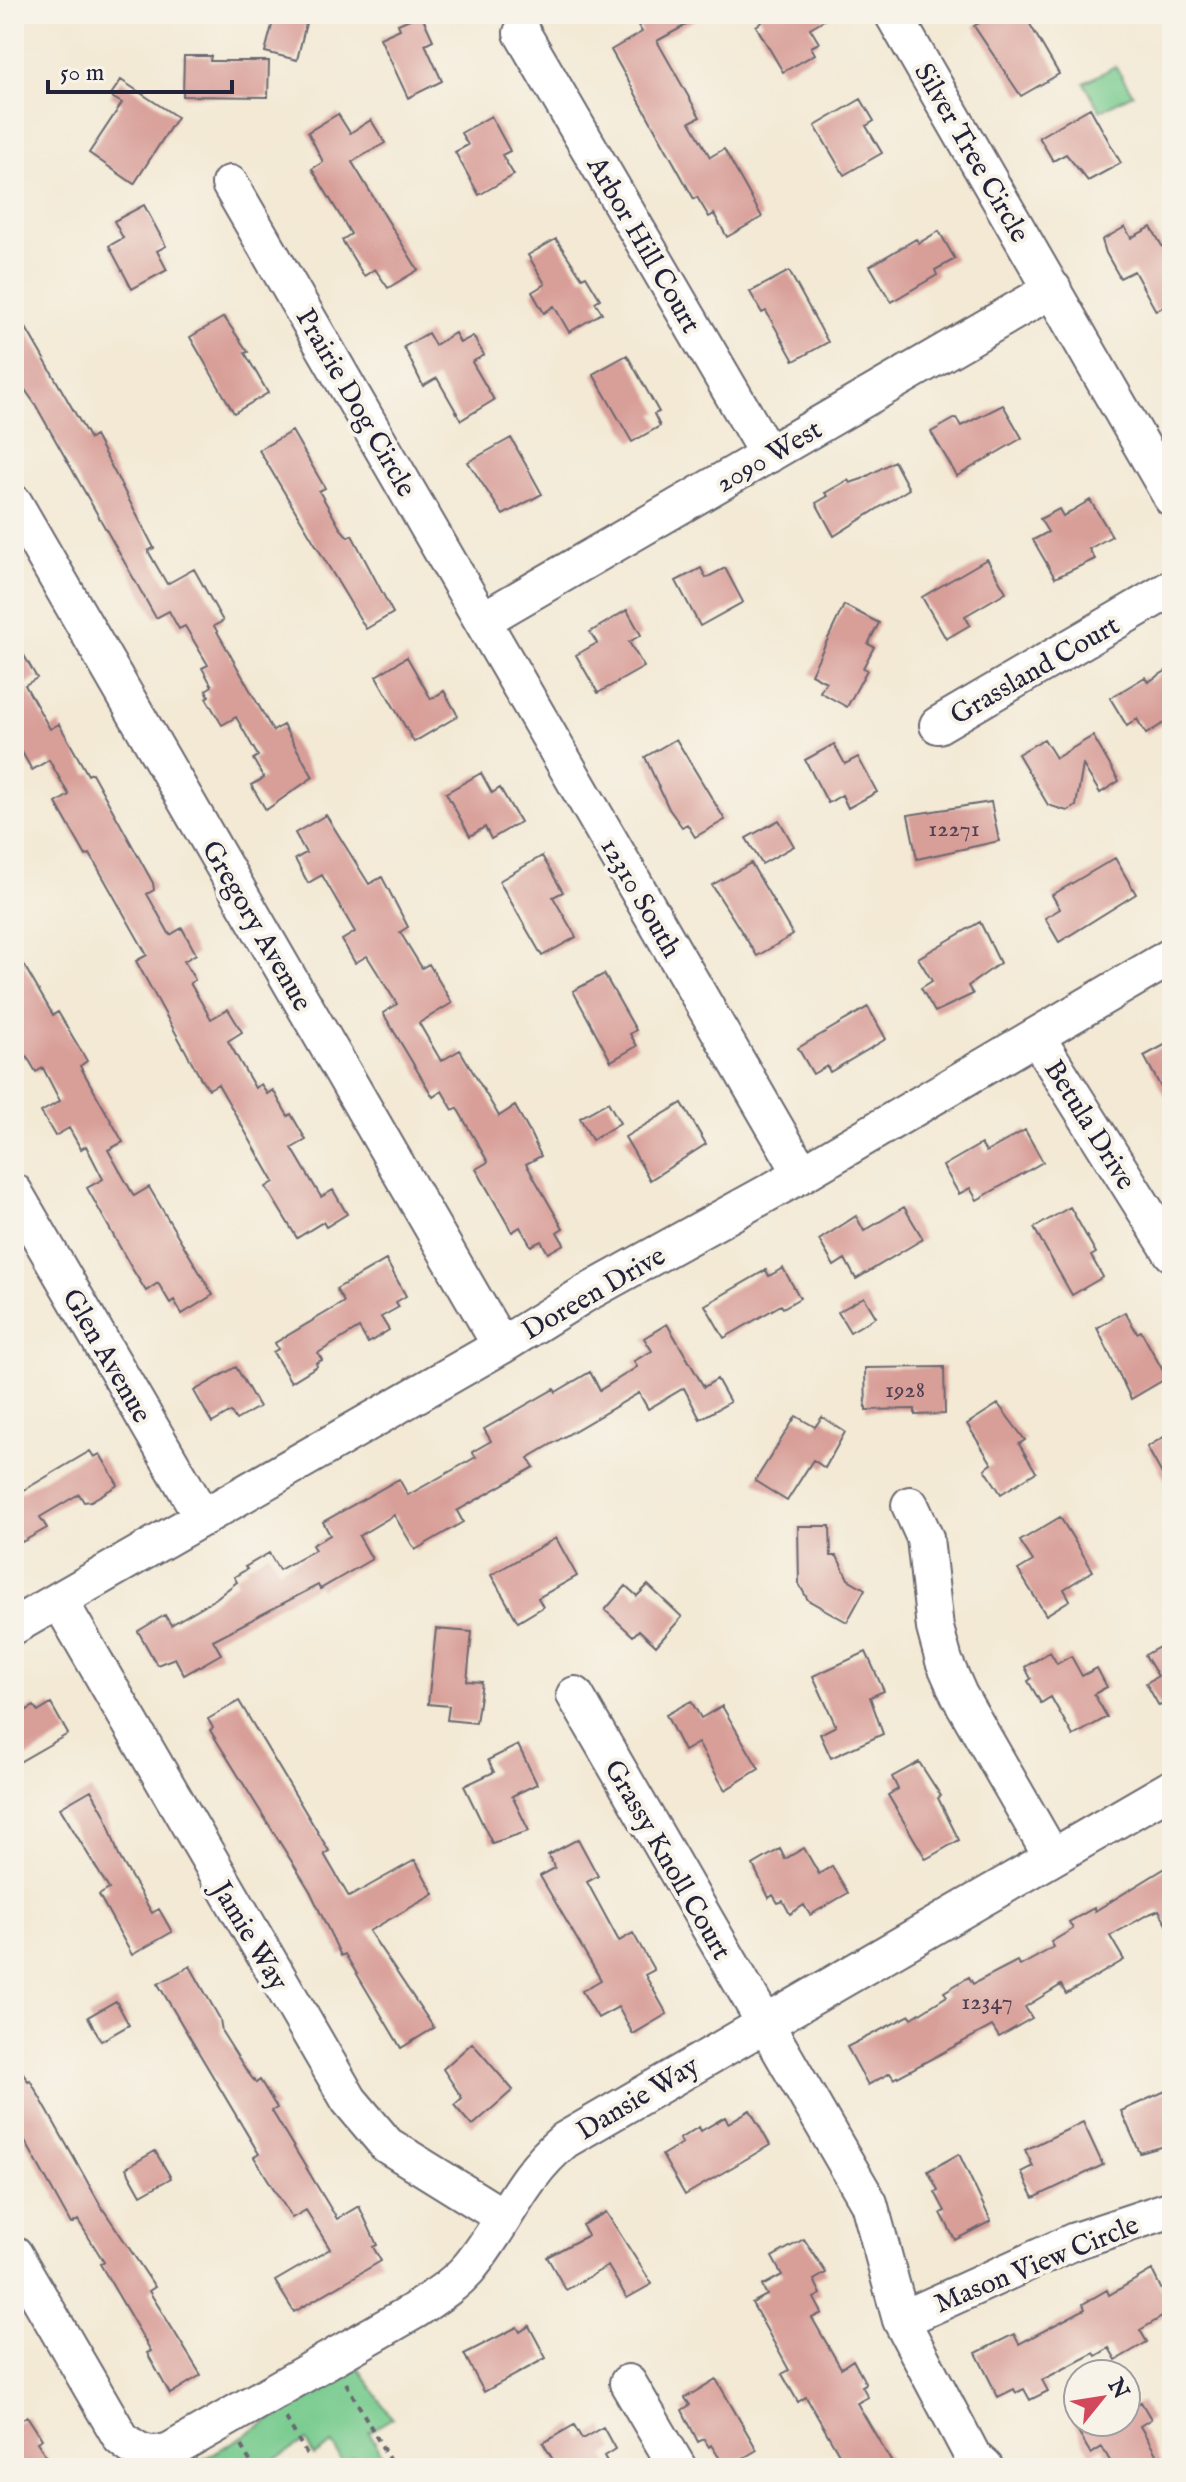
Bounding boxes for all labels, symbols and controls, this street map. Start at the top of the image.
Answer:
scale bar [48,44,232,94]
street label: Silver Tree Circle [905,57,1036,249]
text: 50 m [60,58,104,89]
street label: Arbor Hill Court [578,150,708,340]
street label: Prairie Dog Circle [287,303,423,504]
street label: 2090 West [710,413,829,501]
street label: Grassland Court [944,608,1126,734]
house number: 12271 [928,814,980,845]
street label: 12310 South [592,832,688,964]
street label: Gregory Avenue [193,835,319,1018]
street label: Betula Drive [1035,1054,1143,1197]
street label: Doreen Drive [516,1239,672,1349]
street label: Glen Avenue [53,1283,158,1430]
house number: 1928 [885,1375,925,1406]
street label: Grassy Knoll Court [595,1754,738,1967]
street label: Jamie Way [201,1873,295,1997]
house number: 12347 [961,1987,1013,2018]
street label: Dansie Way [571,2049,706,2149]
street label: Mason View Circle [930,2208,1144,2322]
north arrow [1062,2358,1142,2438]
text: N [1100,2373,1134,2404]

